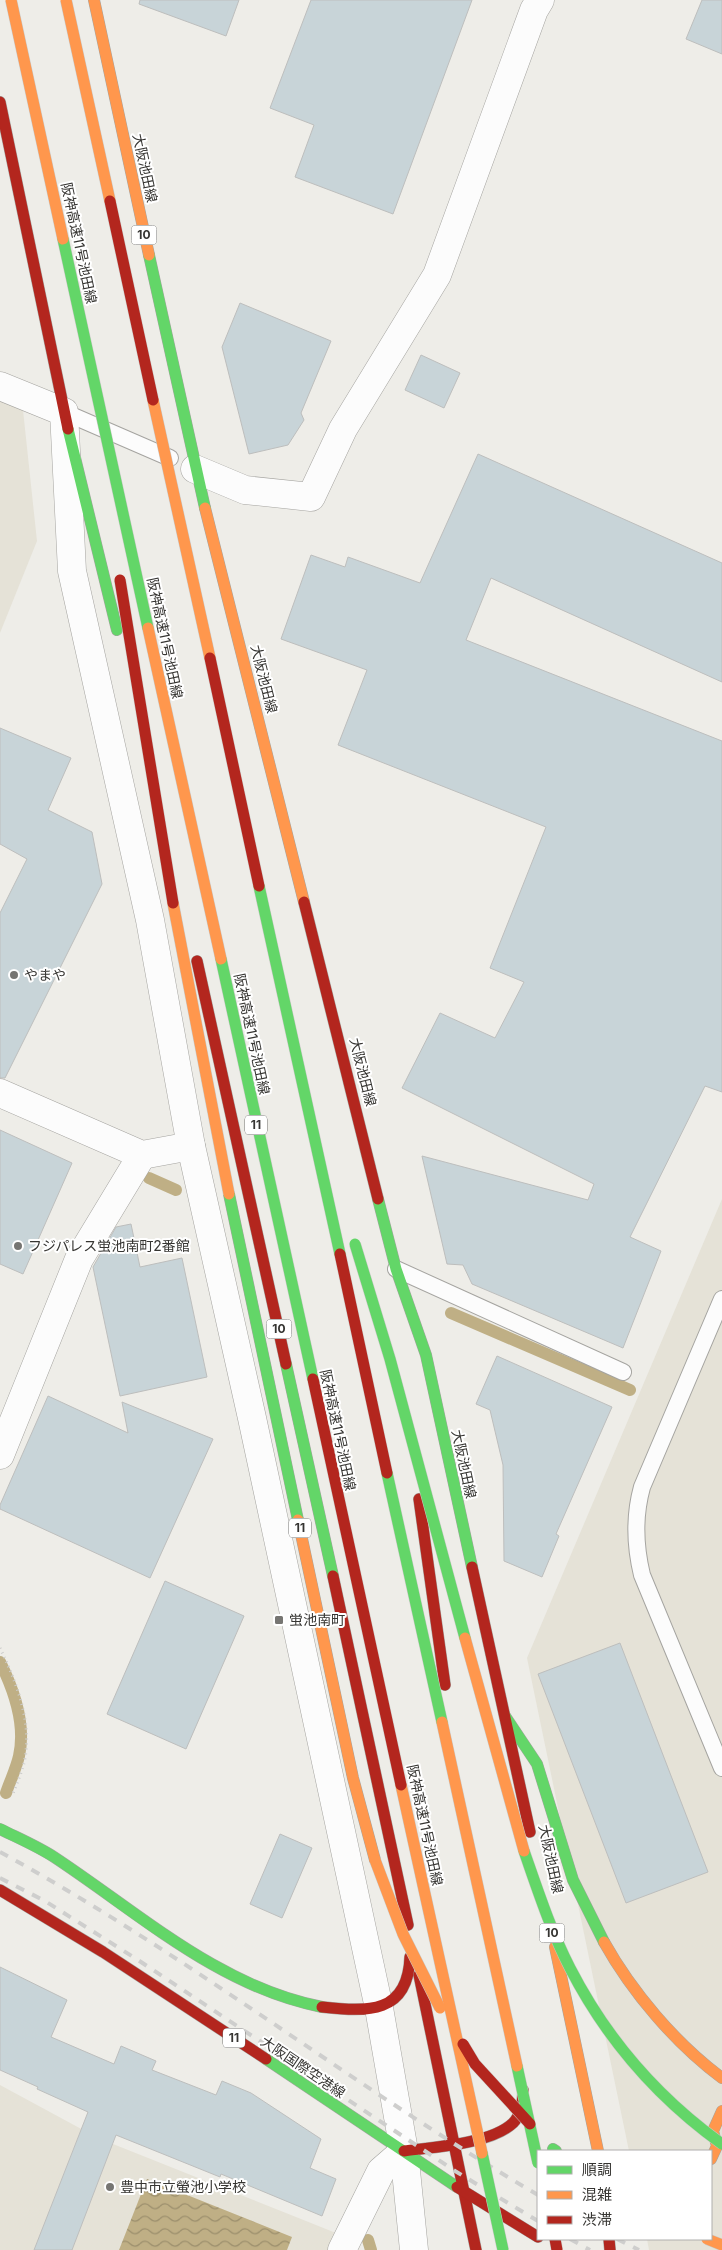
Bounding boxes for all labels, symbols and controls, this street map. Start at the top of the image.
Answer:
street label: 大阪池田線 [130,132,161,204]
street label: 阪神高速11号池田線 [58,181,101,305]
road number: 10 [132,226,156,244]
street label: 阪神高速11号池田線 [144,576,187,700]
street label: 大阪池田線 [248,643,281,715]
place label: やまや [24,966,66,983]
marker: やまや [8,969,20,981]
street label: 阪神高速11号池田線 [231,972,274,1096]
street label: 大阪池田線 [347,1036,380,1108]
road number: 11 [245,1116,267,1134]
place label: フジパレス蛍池南町2番館 [28,1237,190,1254]
marker: フジパレス蛍池南町2番館 [12,1240,24,1252]
road number: 10 [266,1320,292,1338]
street label: 阪神高速11号池田線 [317,1368,360,1492]
street label: 大阪池田線 [449,1428,480,1500]
road number: 11 [289,1519,311,1538]
place label: 蛍池南町 [289,1611,345,1628]
marker: 蛍池南町 [273,1614,285,1626]
street label: 阪神高速11号池田線 [404,1763,447,1887]
street label: 大阪池田線 [536,1823,567,1895]
road number: 10 [540,1924,564,1942]
road number: 11 [223,2029,245,2048]
street label: 大阪国際空港線 [258,2032,349,2101]
legend [537,2150,712,2240]
text: 順調 [582,2160,612,2179]
place label: 豊中市立螢池小学校 [120,2178,246,2195]
marker: 豊中市立螢池小学校 [104,2181,116,2193]
text: 混雑 [582,2185,612,2204]
text: 渋滞 [582,2210,612,2229]

